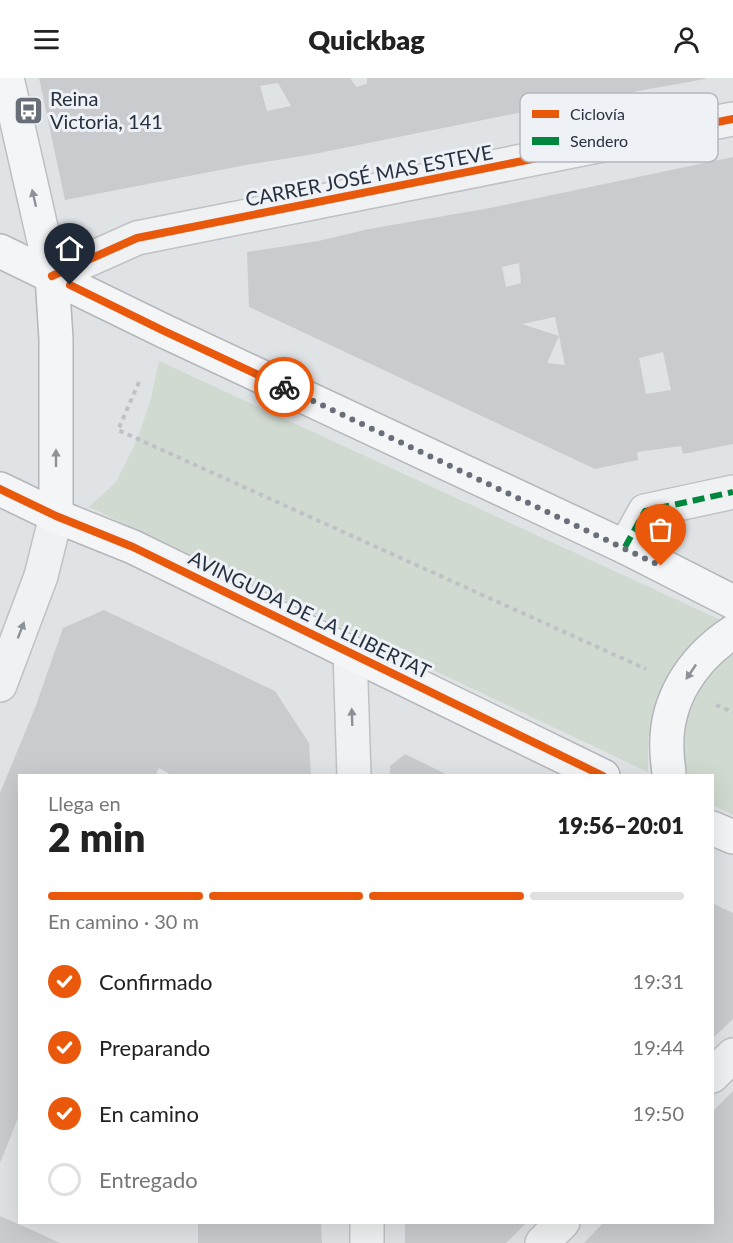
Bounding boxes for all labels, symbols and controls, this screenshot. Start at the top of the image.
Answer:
icon: menu [30,23,63,56]
text: Quickbag [308,23,425,56]
icon: person [670,23,703,56]
place label: Reina Victoria, 141 [50,86,163,133]
legend [520,93,718,162]
bus stop icon: Reina Victoria, 141 [13,94,45,126]
text: Ciclovía [570,104,625,123]
text: Sendero [570,131,628,150]
street label: CARRER JOSÉ MAS ESTEVE [243,139,495,211]
one-way arrow [29,189,39,207]
pin [44,223,95,285]
icon: home [53,232,86,265]
courier [254,357,314,417]
icon: bike [268,371,301,404]
one-way arrow [51,448,61,467]
pin [635,504,686,566]
icon: bag [644,513,677,546]
street label: AVINGUDA DE LA LLIBERTAT [185,545,435,683]
one-way arrow [16,621,26,639]
one-way arrow [685,663,697,679]
one-way arrow [348,708,357,727]
text: Llega en [48,791,121,815]
text: 19:56–20:01 [558,812,684,839]
text: 2 min [48,814,145,860]
text: En camino · 30 m [48,909,199,933]
icon: check [48,965,81,998]
text: Confirmado [99,968,212,995]
text: 19:31 [633,969,684,993]
icon: check [48,1031,81,1064]
text: Preparando [99,1034,210,1061]
text: 19:44 [633,1035,684,1059]
icon: check [48,1097,81,1130]
text: En camino [99,1100,199,1127]
text: 19:50 [633,1101,684,1125]
text: Entregado [99,1166,198,1193]

